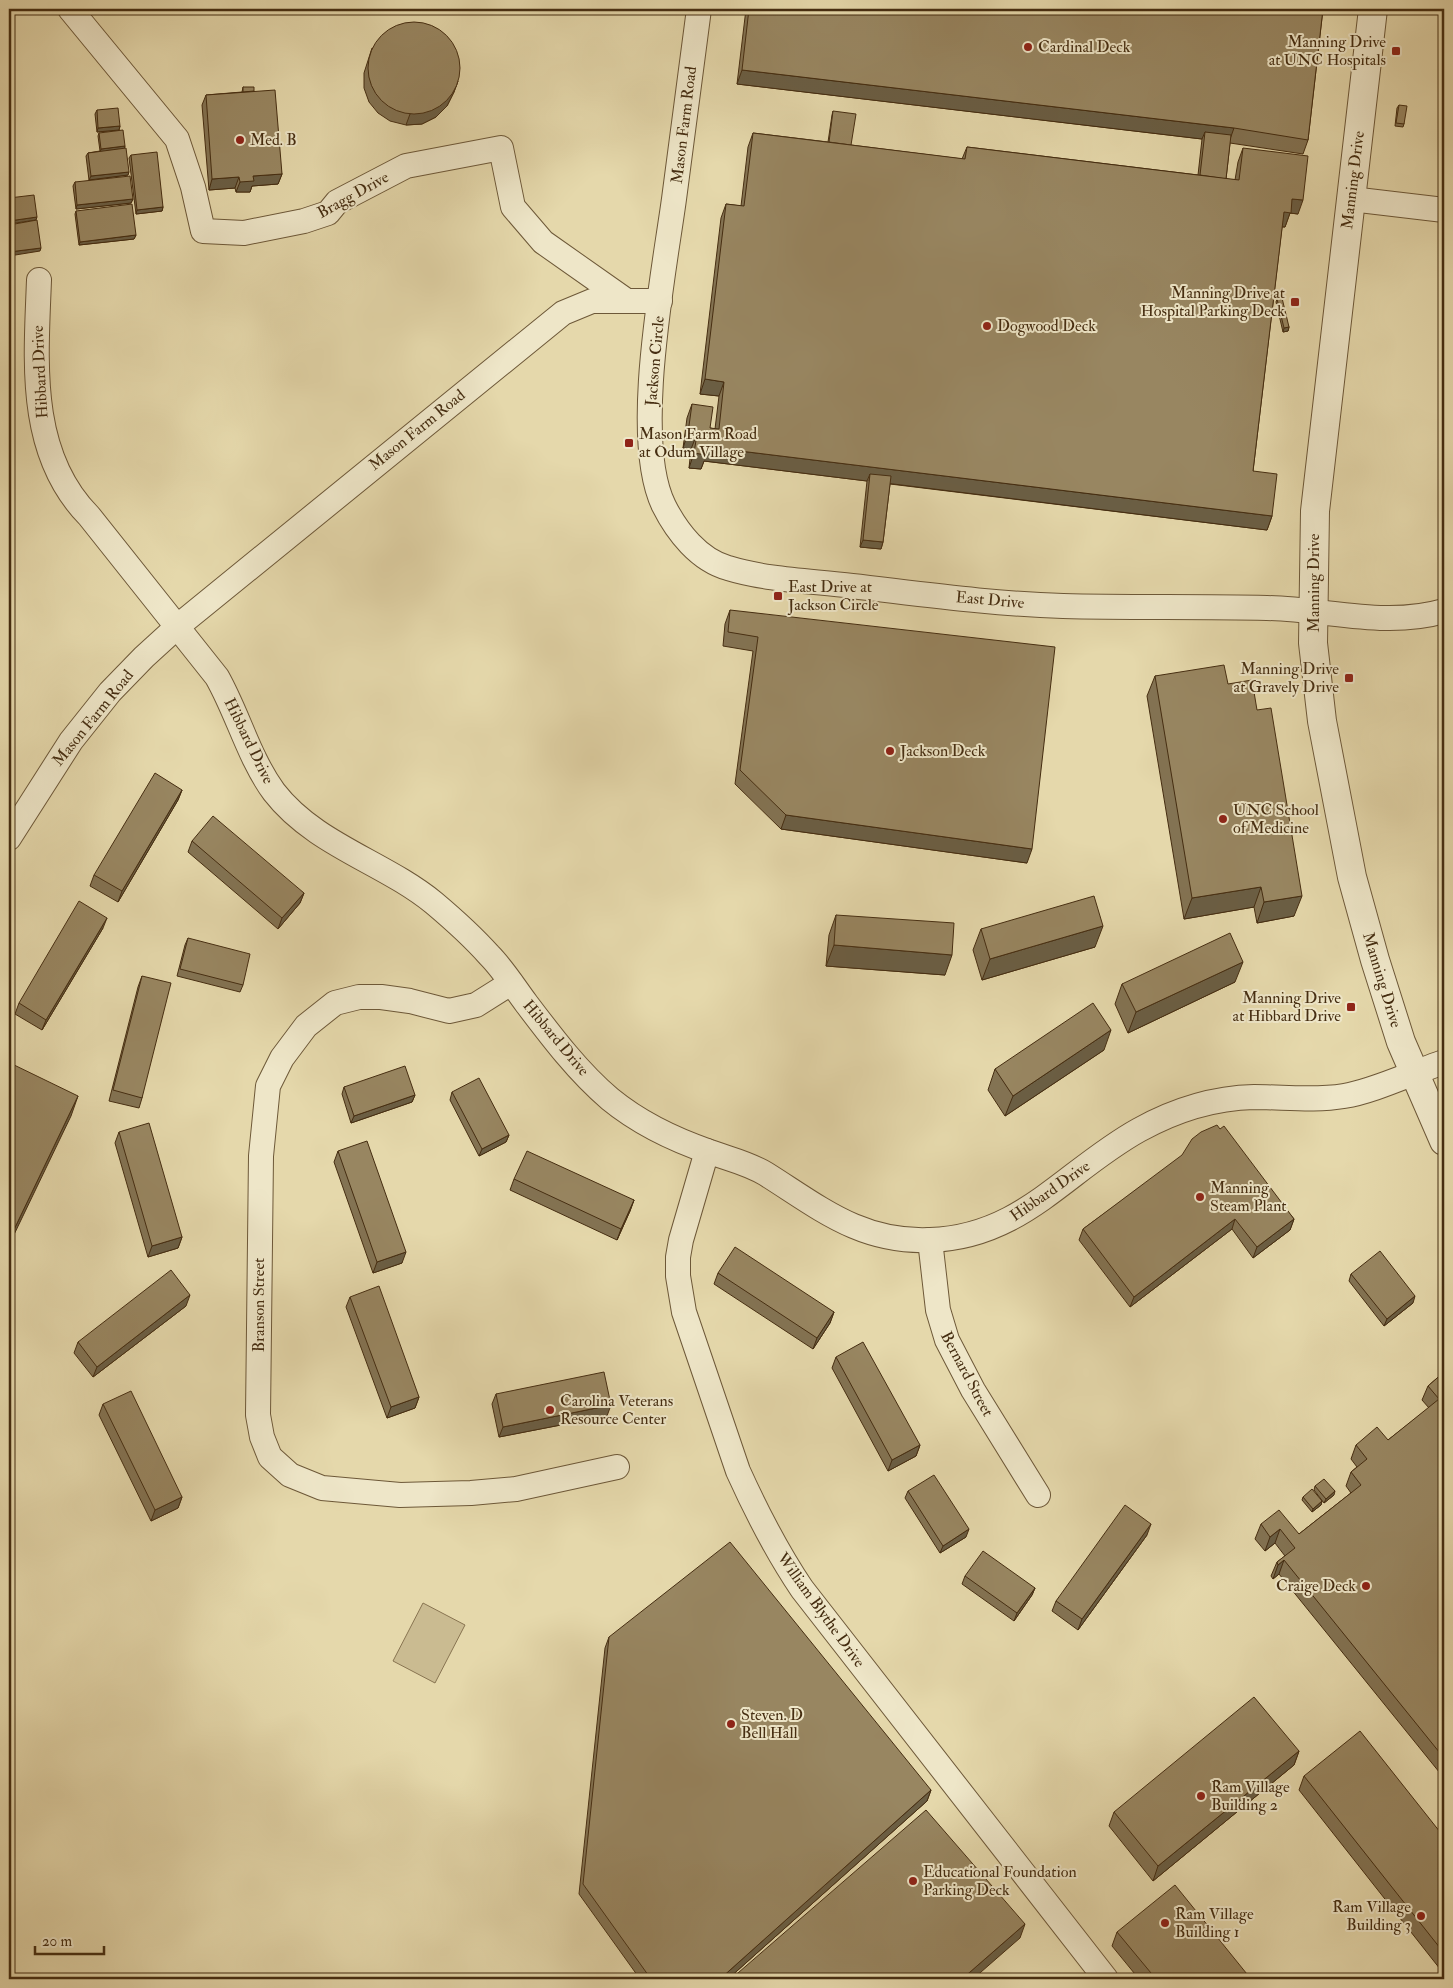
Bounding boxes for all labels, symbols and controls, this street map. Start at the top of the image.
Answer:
place label: Manning Drive at UNC Hospitals [1269,32,1386,71]
place label: Cardinal Deck [1038,37,1131,57]
marker: Cardinal Deck [1022,41,1034,53]
marker: Manning Drive at UNC Hospitals [1390,45,1402,57]
street label: Mason Farm Road [667,65,701,185]
street label: Manning Drive [1337,129,1369,230]
place label: Med. B [250,130,297,150]
marker: Med. B [234,134,246,146]
street label: Bragg Drive [314,167,393,223]
place label: Manning Drive at Hospital Parking Deck [1141,283,1285,322]
marker: Manning Drive at Hospital Parking Deck [1289,296,1301,308]
street label: Jackson Circle [641,315,670,408]
place label: Dogwood Deck [997,316,1096,336]
marker: Dogwood Deck [981,320,993,332]
street label: Hibbard Drive [28,325,52,419]
street label: Mason Farm Road [365,385,469,475]
place label: Mason Farm Road at Odum Village [639,424,757,462]
marker: Mason Farm Road at Odum Village [623,437,635,449]
street label: Manning Drive [1304,533,1324,632]
place label: East Drive at Jackson Circle [787,577,879,616]
street label: East Drive [955,587,1025,613]
marker: East Drive at Jackson Circle [772,590,784,602]
place label: Manning Drive at Gravely Drive [1234,659,1339,697]
street label: Mason Farm Road [48,666,138,770]
marker: Manning Drive at Gravely Drive [1343,672,1355,684]
street label: Hibbard Drive [220,695,279,788]
place label: Jackson Deck [899,741,986,762]
marker: Jackson Deck [884,745,896,757]
place label: UNC School of Medicine [1233,800,1319,838]
marker: UNC School of Medicine [1217,813,1229,825]
street label: Manning Drive [1358,930,1406,1030]
place label: Manning Drive at Hibbard Drive [1233,988,1341,1026]
street label: Hibbard Drive [518,996,594,1080]
marker: Manning Drive at Hibbard Drive [1345,1001,1357,1013]
street label: Hibbard Drive [1006,1156,1094,1226]
place label: Manning Steam Plant [1210,1178,1287,1216]
marker: Manning Steam Plant [1194,1191,1206,1203]
street label: Branson Street [249,1258,269,1352]
street label: Bernard Street [936,1328,998,1420]
place label: Carolina Veterans Resource Center [560,1391,673,1429]
marker: Carolina Veterans Resource Center [544,1404,556,1416]
street label: William Blythe Drive [772,1548,870,1672]
place label: Craige Deck [1276,1576,1356,1596]
marker: Craige Deck [1360,1580,1372,1592]
place label: Steven. D Bell Hall [741,1705,803,1743]
marker: Steven. D Bell Hall [725,1718,737,1730]
place label: Ram Village Building 2 [1211,1777,1290,1815]
marker: Ram Village Building 2 [1195,1790,1207,1802]
place label: Educational Foundation Parking Deck [923,1862,1077,1900]
marker: Educational Foundation Parking Deck [907,1875,919,1887]
place label: Ram Village Building 3 [1332,1897,1411,1935]
place label: Ram Village Building 1 [1175,1904,1254,1942]
marker: Ram Village Building 3 [1415,1910,1427,1922]
marker: Ram Village Building 1 [1159,1917,1171,1929]
scale bar [35,1923,104,1955]
text: 20 m [42,1932,72,1951]

